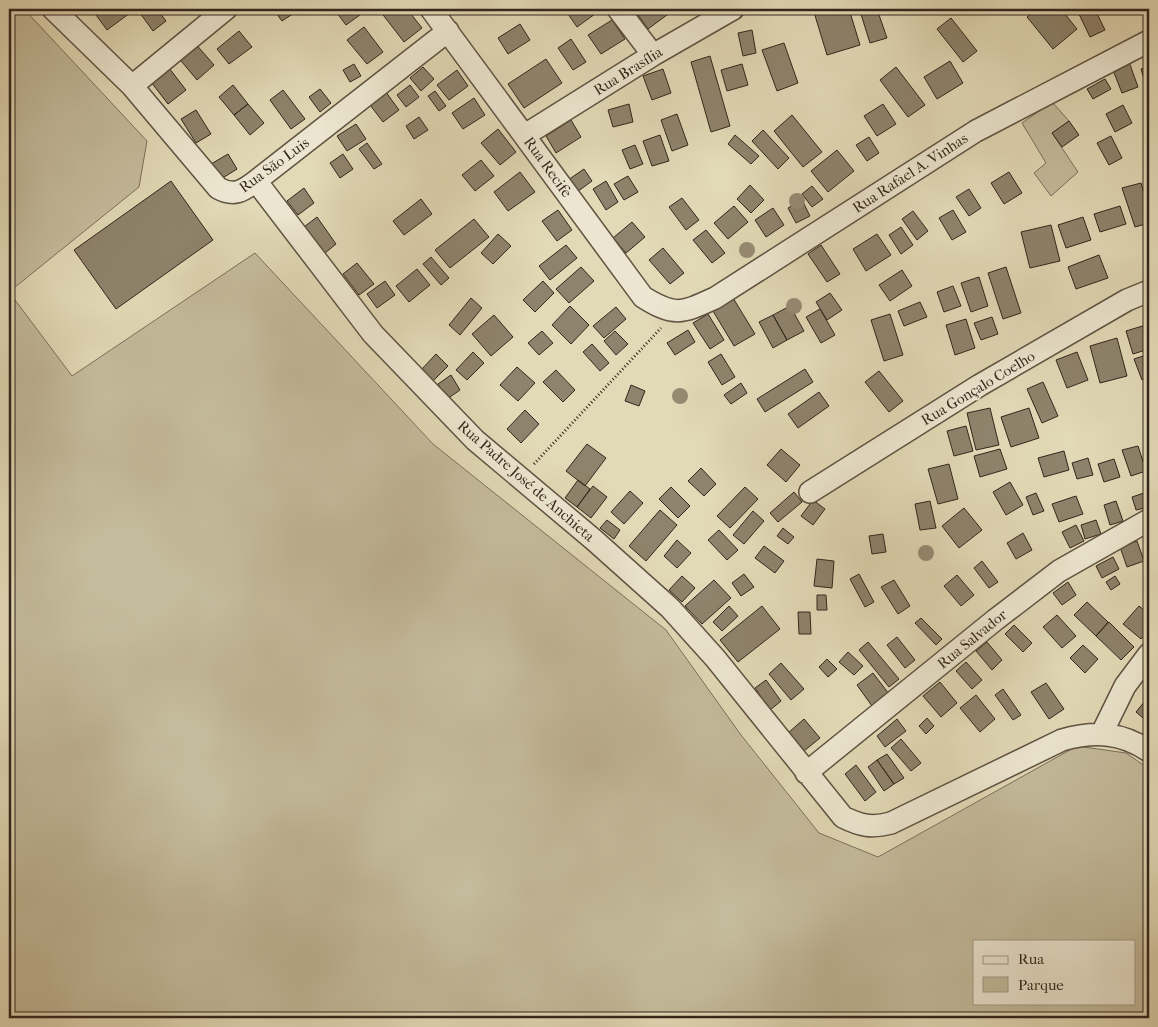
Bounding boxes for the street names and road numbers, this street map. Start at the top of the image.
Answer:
street label: Rua Brasília [590,42,667,99]
street label: Rua Rafael A. Vinhas [849,129,971,217]
street label: Rua São Luis [235,133,313,196]
street label: Rua Recife [520,133,576,201]
street label: Rua Gonçalo Coelho [918,347,1039,429]
street label: Rua Padre José de Anchieta [454,417,599,546]
street label: Rua Salvador [934,605,1011,673]

